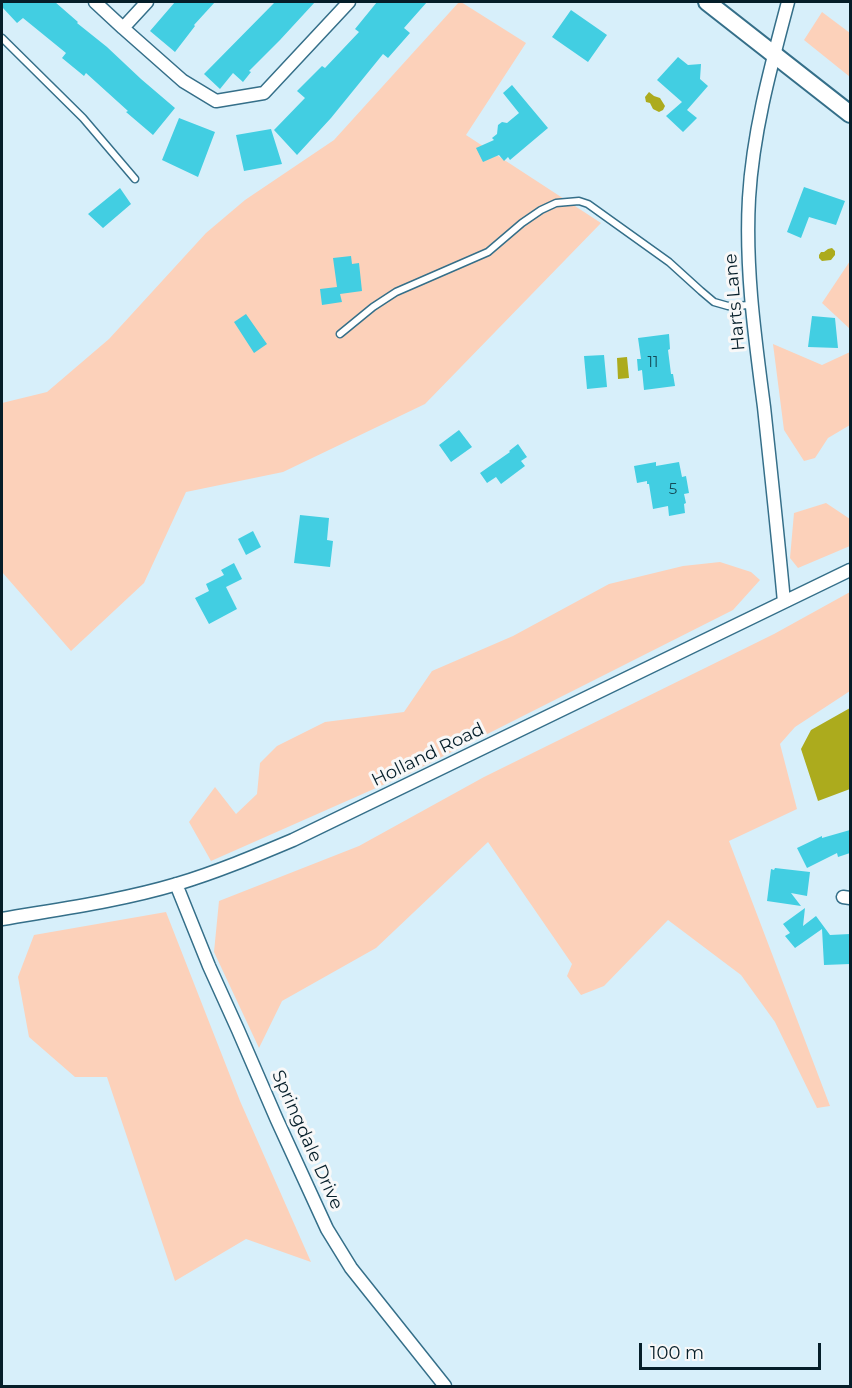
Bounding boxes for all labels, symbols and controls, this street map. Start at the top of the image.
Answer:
street label: Harts Lane [720,252,750,352]
house number: 11 [648,354,658,372]
house number: 5 [669,481,677,499]
street label: Holland Road [368,718,488,792]
street label: Springdale Drive [267,1067,347,1213]
scale bar [642,1331,824,1369]
text: 100 m [650,1342,704,1364]

